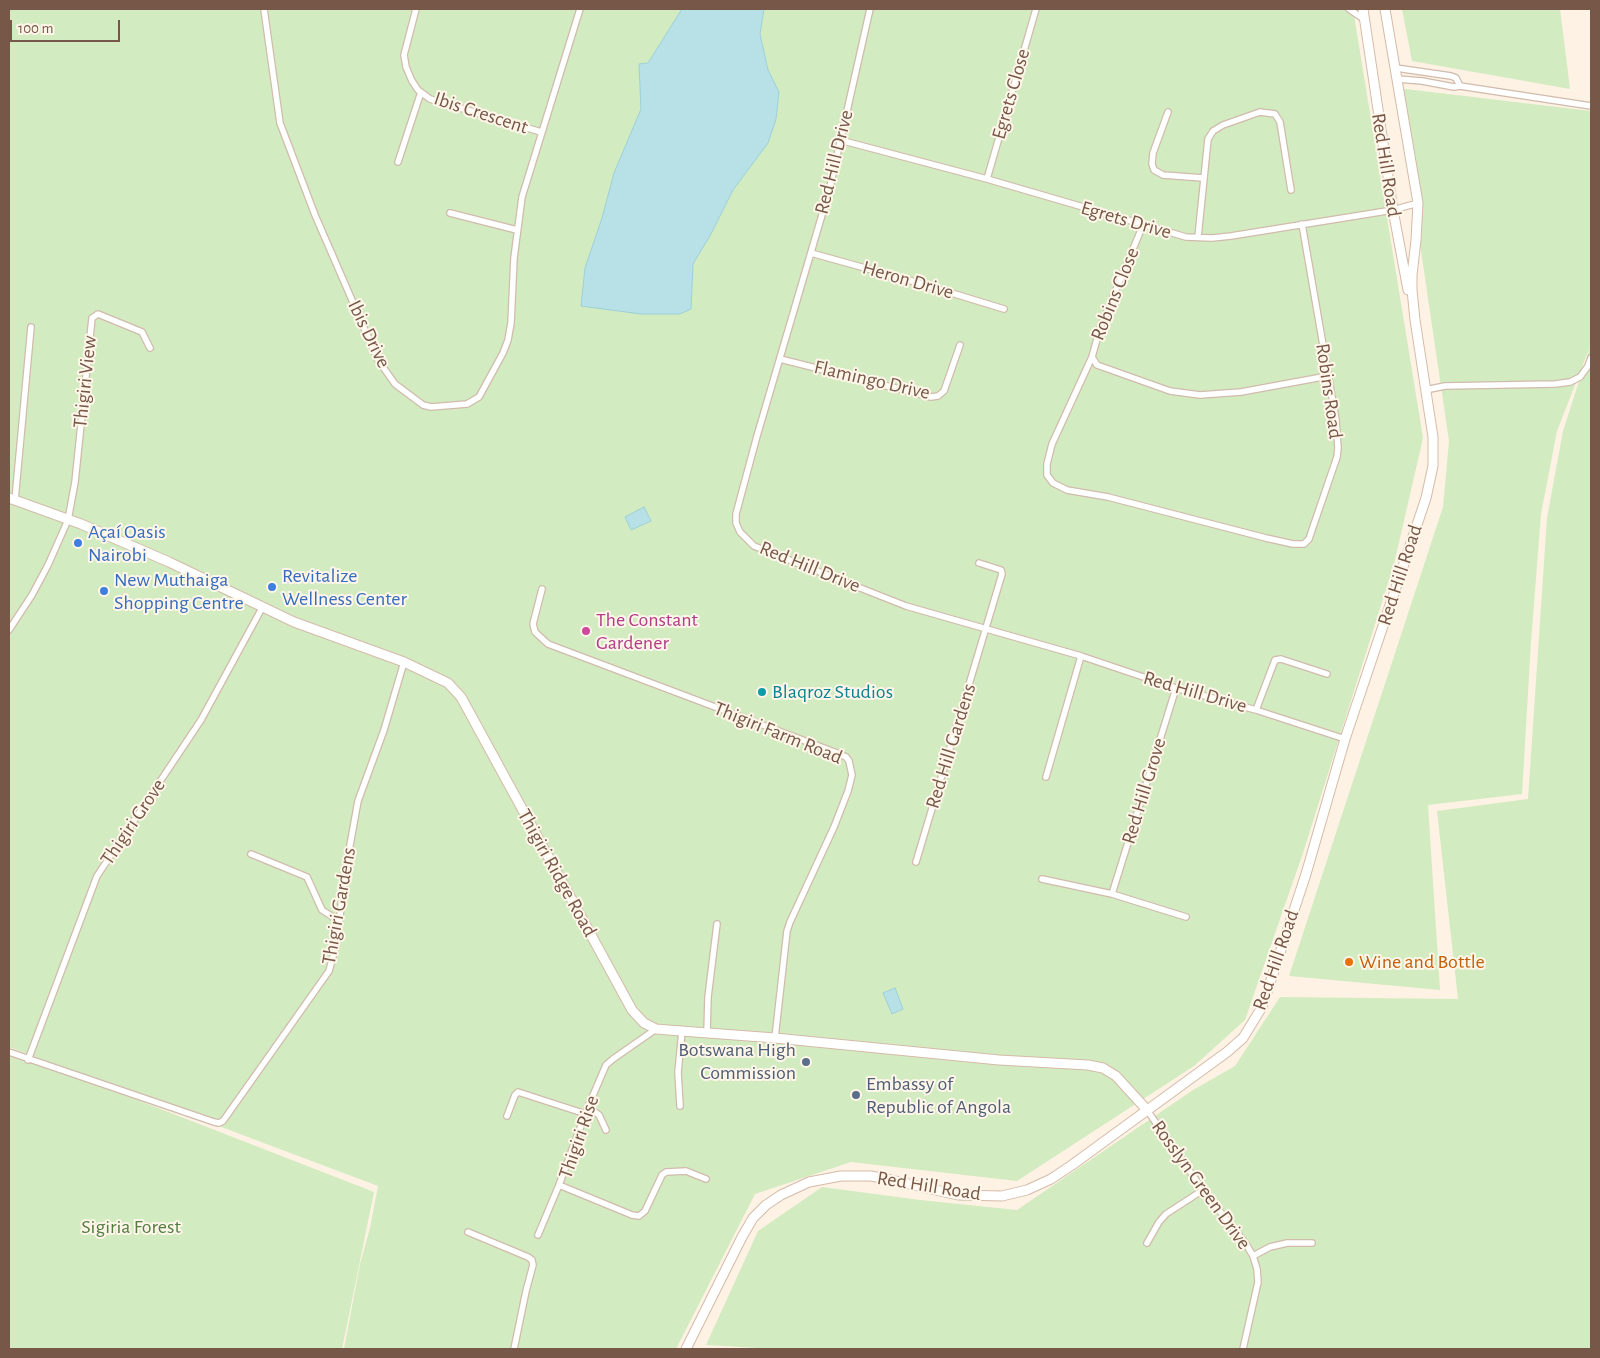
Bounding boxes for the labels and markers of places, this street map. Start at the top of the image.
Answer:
place label: Açaí Oasis Nairobi [88,520,166,567]
marker: Açaí Oasis Nairobi [72,537,84,549]
place label: Revitalize Wellness Center [282,564,407,611]
place label: New Muthaiga Shopping Centre [114,568,244,615]
marker: Revitalize Wellness Center [266,581,278,593]
marker: New Muthaiga Shopping Centre [98,585,110,597]
place label: The Constant Gardener [596,608,698,655]
marker: The Constant Gardener [580,625,592,637]
place label: Blaqroz Studios [772,680,893,704]
marker: Blaqroz Studios [756,686,768,698]
place label: Wine and Bottle [1359,950,1485,974]
marker: Wine and Bottle [1343,956,1355,968]
place label: Botswana High Commission [678,1038,796,1085]
marker: Botswana High Commission [800,1056,812,1068]
place label: Embassy of Republic of Angola [866,1072,1011,1119]
marker: Embassy of Republic of Angola [850,1089,862,1101]

